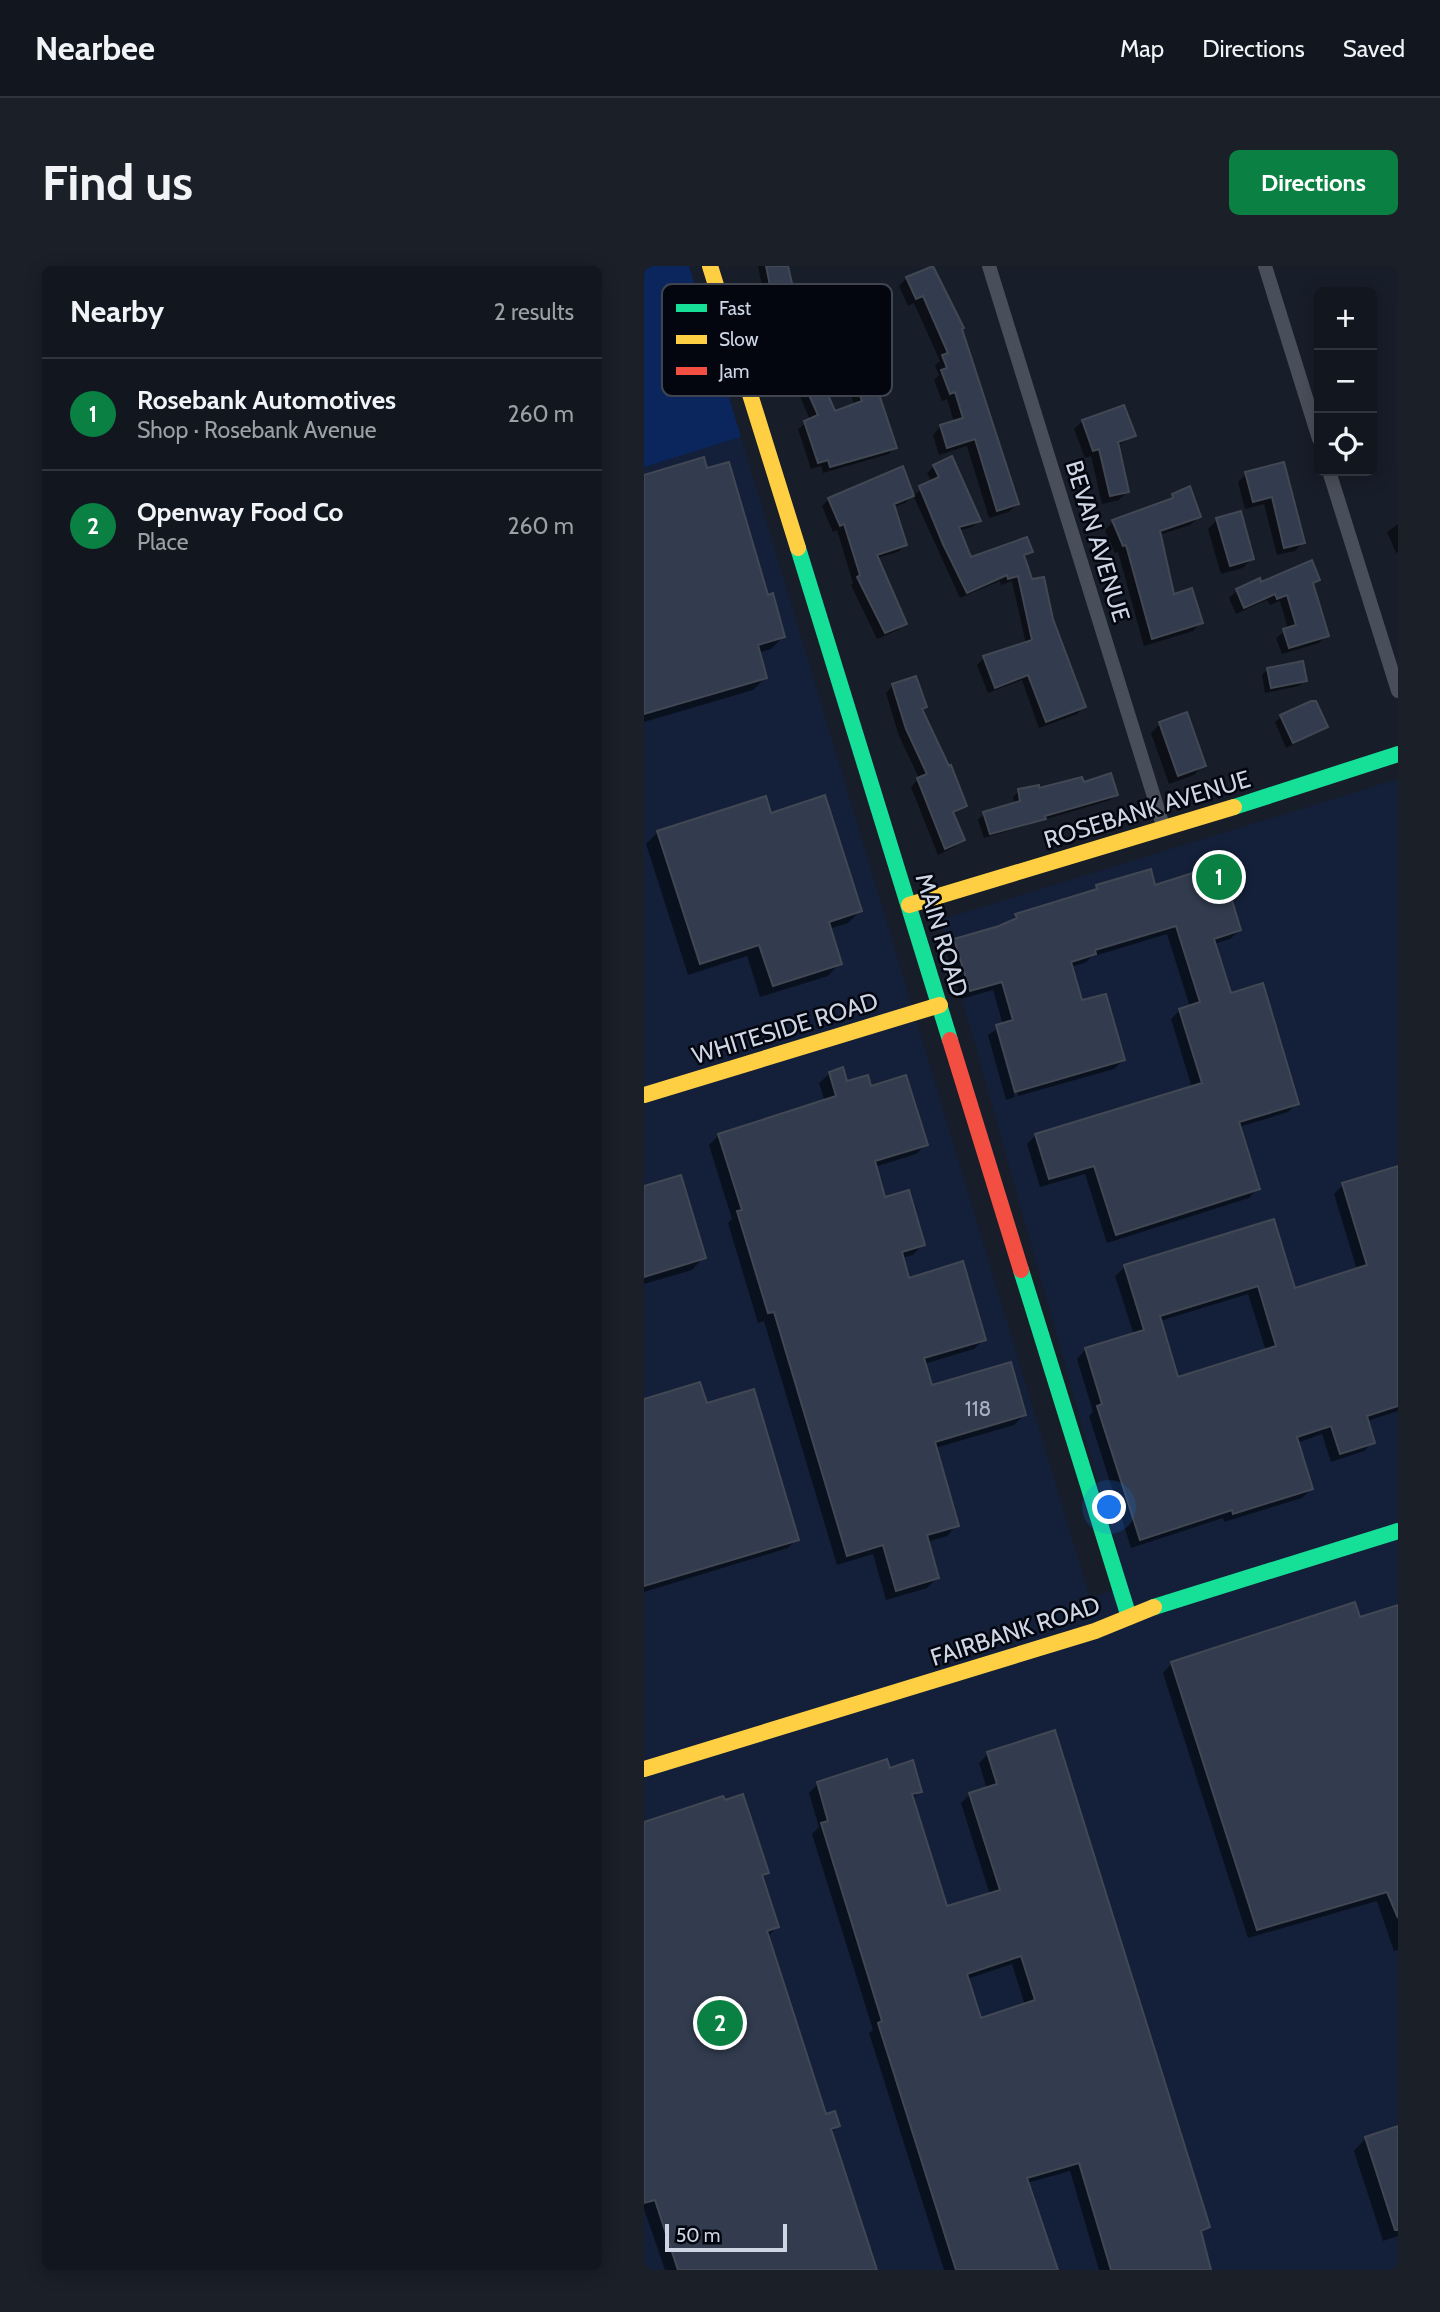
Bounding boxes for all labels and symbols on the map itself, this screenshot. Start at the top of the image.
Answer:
legend [662,284,892,396]
text: Fast [719,297,752,320]
text: Slow [719,328,759,351]
text: Jam [718,360,749,383]
street label: BEVAN AVENUE [1060,457,1136,625]
street label: ROSEBANK AVENUE [1040,764,1254,854]
pin: 1 [1196,851,1242,903]
street label: MAIN ROAD [909,870,975,1000]
street label: WHITESIDE ROAD [688,986,882,1070]
house number: 118 [965,1396,991,1421]
your location [1092,1490,1126,1524]
street label: FAIRBANK ROAD [927,1590,1103,1672]
pin: 2 [697,1997,743,2049]
scale bar [665,2221,788,2253]

